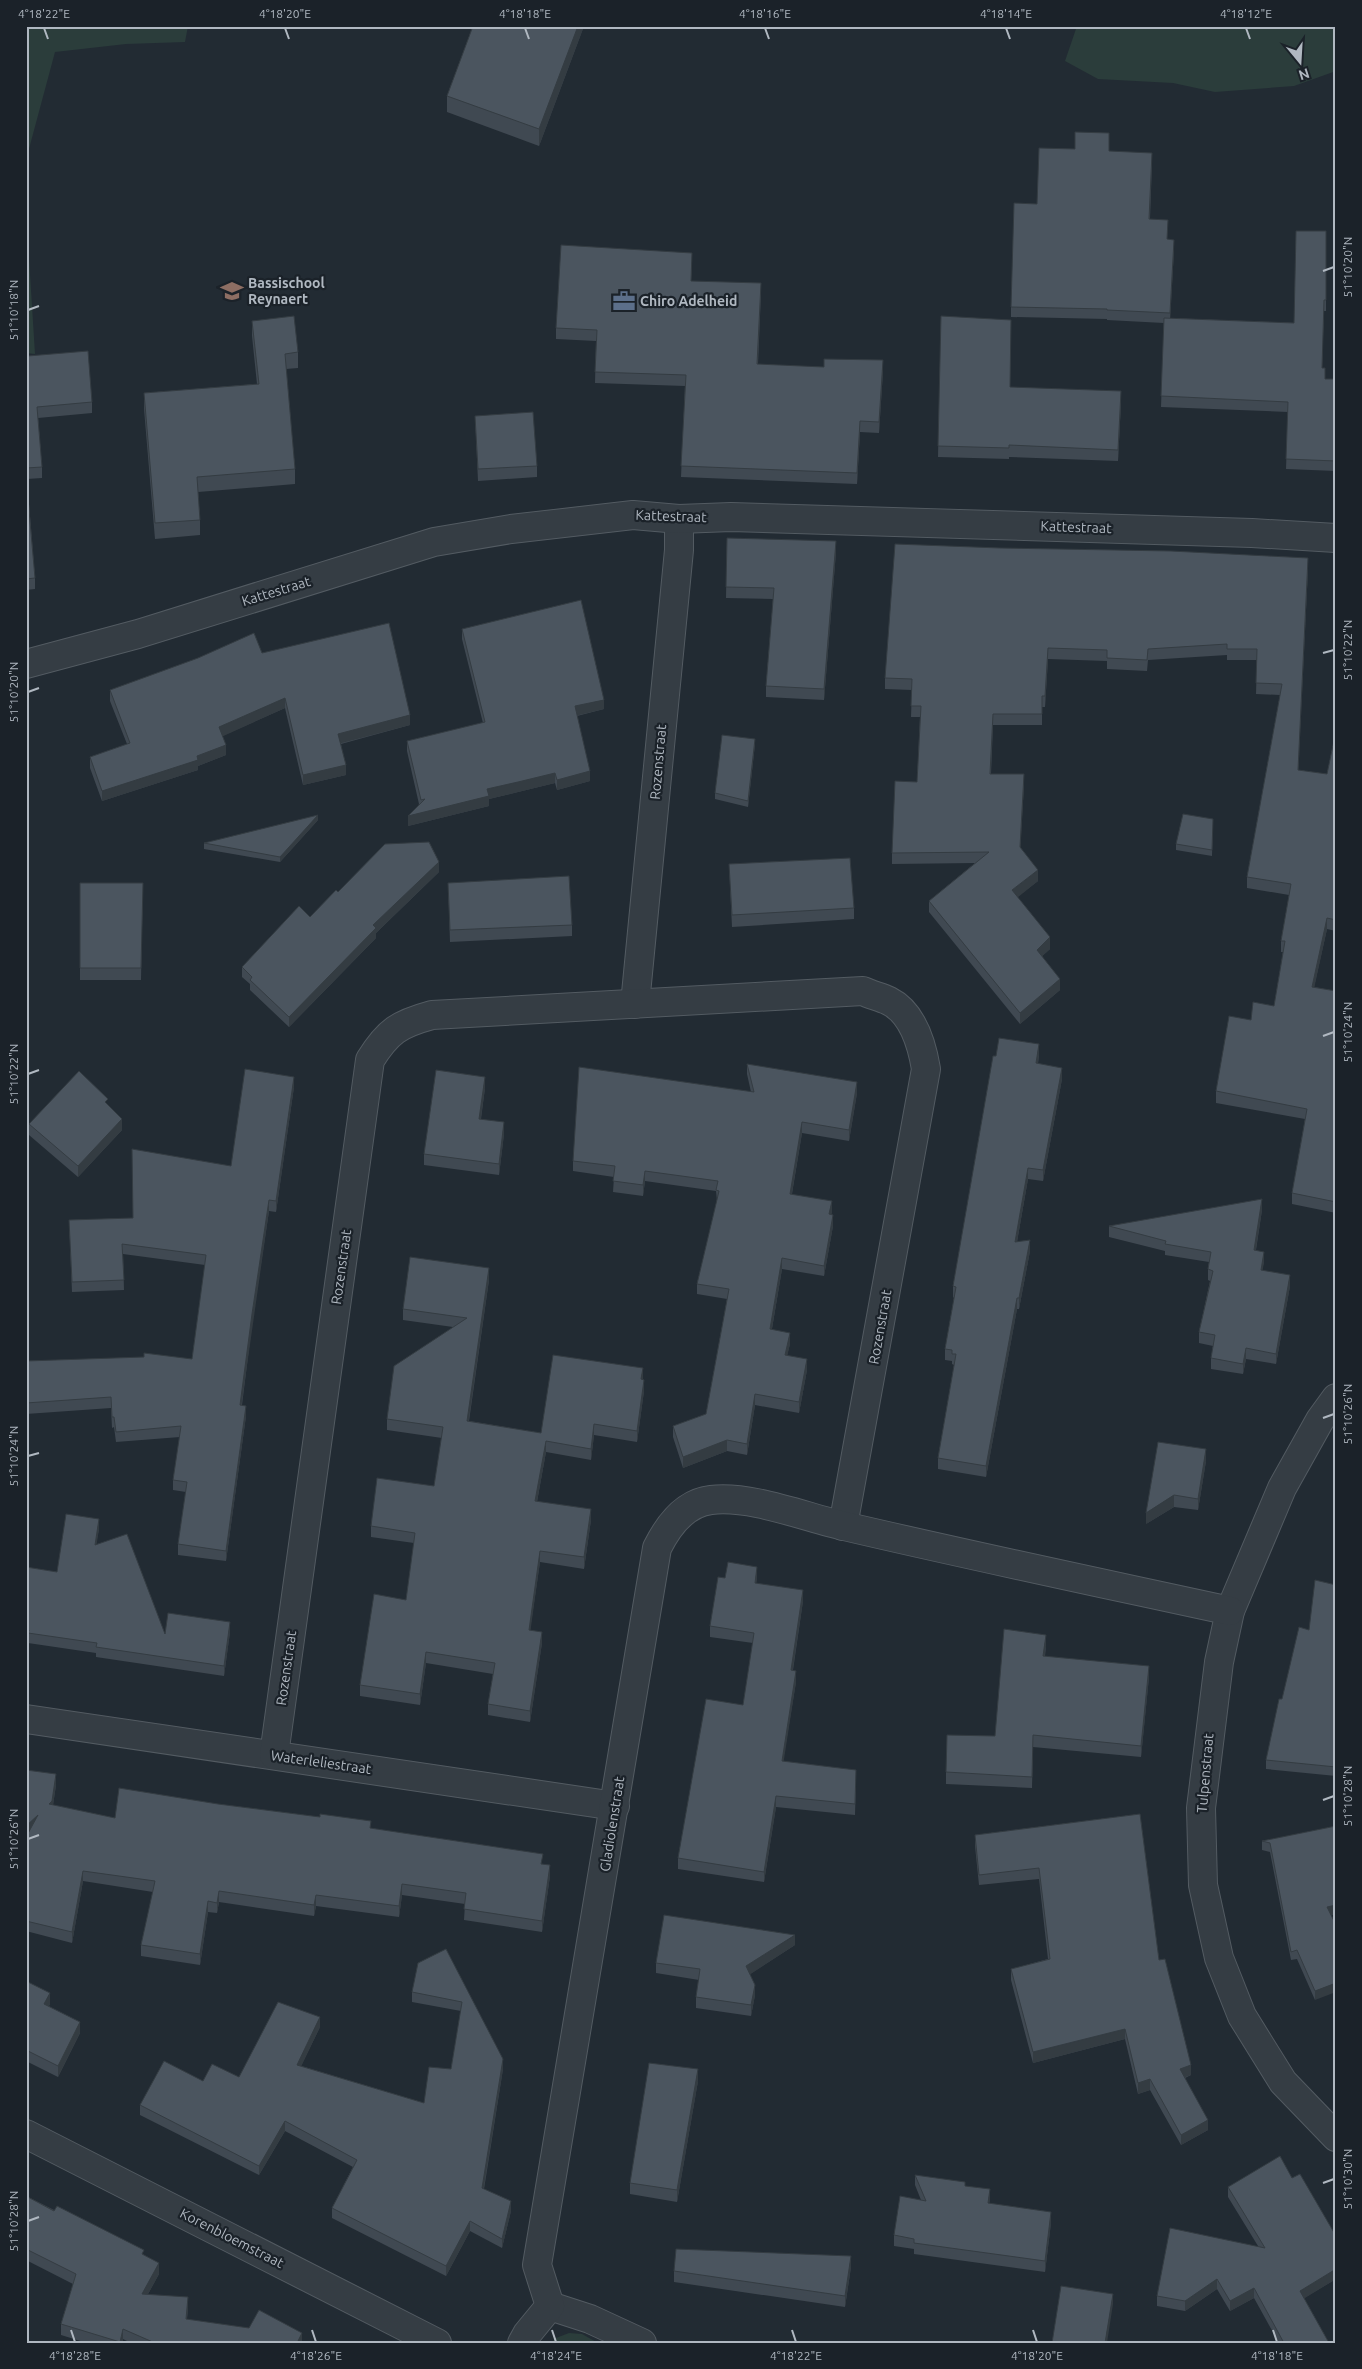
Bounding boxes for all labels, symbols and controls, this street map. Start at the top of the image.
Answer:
text: 4°18'22"E [18,7,70,20]
text: 4°18'20"E [259,7,311,20]
text: 4°18'18"E [499,7,551,20]
text: 4°18'16"E [739,7,791,20]
text: 4°18'14"E [980,7,1032,20]
text: 4°18'12"E [1220,7,1272,20]
north arrow [1274,38,1324,88]
text: N [1297,65,1311,84]
text: 51°10'20"N [1341,237,1354,297]
place label: Bassischool Reynaert [248,275,325,307]
school or university icon: Bassischool Reynaert [219,278,245,304]
text: 51°10'18"N [7,280,20,340]
office icon: Chiro Adelheid [611,288,637,314]
place label: Chiro Adelheid [640,293,737,309]
street label: Kattestraat [635,507,707,525]
street label: Kattestraat [1040,518,1112,536]
street label: Kattestraat [240,573,313,609]
text: 51°10'22"N [1341,620,1354,680]
text: 51°10'20"N [7,662,20,722]
street label: Rozenstraat [647,723,669,800]
text: 51°10'24"N [1341,1002,1354,1062]
text: 51°10'22"N [7,1044,20,1104]
street label: Rozenstraat [328,1228,354,1306]
street label: Rozenstraat [866,1288,895,1366]
text: 51°10'26"N [1341,1384,1354,1444]
text: 51°10'24"N [7,1426,20,1486]
street label: Rozenstraat [273,1629,299,1707]
street label: Tulpenstraat [1194,1732,1216,1813]
street label: Waterleliestraat [270,1747,373,1777]
text: 51°10'28"N [1341,1766,1354,1826]
street label: Gladiolenstraat [597,1775,627,1873]
text: 51°10'26"N [7,1809,20,1869]
text: 51°10'30"N [1341,2149,1354,2209]
text: 51°10'28"N [7,2191,20,2251]
street label: Korenbloemstraat [178,2205,287,2271]
text: 4°18'28"E [49,2349,101,2362]
text: 4°18'26"E [290,2349,342,2362]
text: 4°18'24"E [530,2349,582,2362]
text: 4°18'22"E [770,2349,822,2362]
text: 4°18'20"E [1011,2349,1063,2362]
text: 4°18'18"E [1251,2349,1303,2362]

